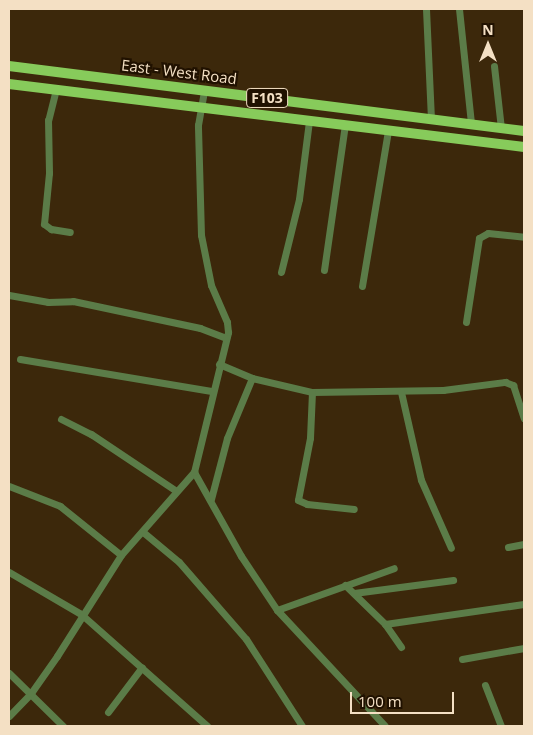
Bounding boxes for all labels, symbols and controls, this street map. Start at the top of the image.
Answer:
north arrow [463,20,513,70]
text: N [482,20,494,39]
street label: East - West Road [120,56,238,88]
road number: F103 [246,86,288,110]
scale bar [353,682,457,714]
text: 100 m [358,691,402,711]

